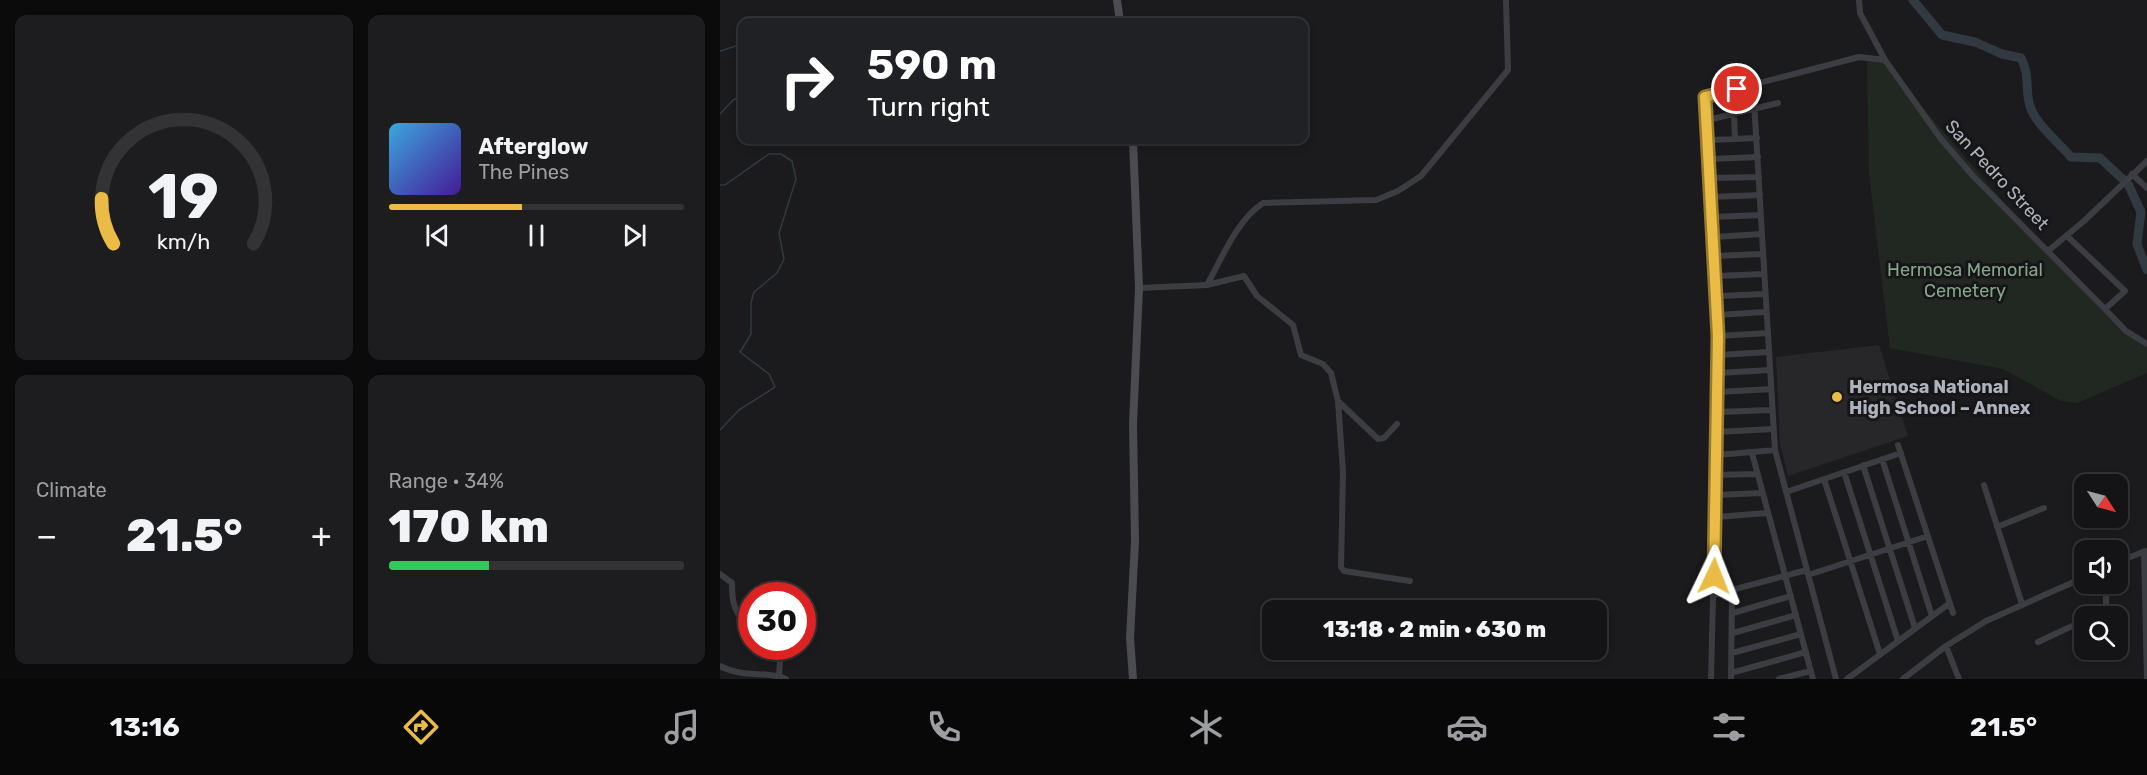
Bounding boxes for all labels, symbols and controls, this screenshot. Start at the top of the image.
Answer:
text: 590 m [867,40,997,90]
icon: right [768,42,846,120]
pin [1711,63,1762,114]
icon: arrive [1720,72,1753,105]
text: Turn right [867,91,990,123]
street label: San Pedro Street [1940,116,2054,234]
text: Afterglow [479,133,589,160]
text: The Pines [479,160,569,184]
text: 19 [148,161,219,235]
icon: previous [421,219,454,252]
icon: pause [520,219,553,252]
icon: next [618,219,651,252]
text: km/h [157,230,211,255]
park label: Hermosa Memorial Cemetery [1887,259,2043,302]
place label: Hermosa National High School – Annex [1849,376,2031,419]
marker: Hermosa National High School – Annex [1830,390,1844,404]
text: Range · 34% [389,469,504,493]
north arrow [2074,474,2128,528]
map controls [2074,474,2128,660]
text: Climate [36,478,107,502]
text: 170 km [389,500,549,553]
text: 21.5° [126,509,242,562]
text: − [36,516,57,555]
text: + [311,516,331,555]
button: sound [2074,540,2128,594]
position arrow [1682,544,1746,608]
speed limit sign: 30 [738,582,816,660]
button: search [2074,606,2128,660]
text: 13:18 · 2 min · 630 m [1323,616,1546,643]
icon: directions [400,706,442,748]
icon: music [661,706,703,748]
icon: phone [923,706,965,748]
icon: climate [1185,706,1227,748]
icon: car [1446,706,1488,748]
icon: filters [1708,706,1750,748]
text: 13:16 [110,711,180,743]
text: 21.5° [1970,711,2037,743]

